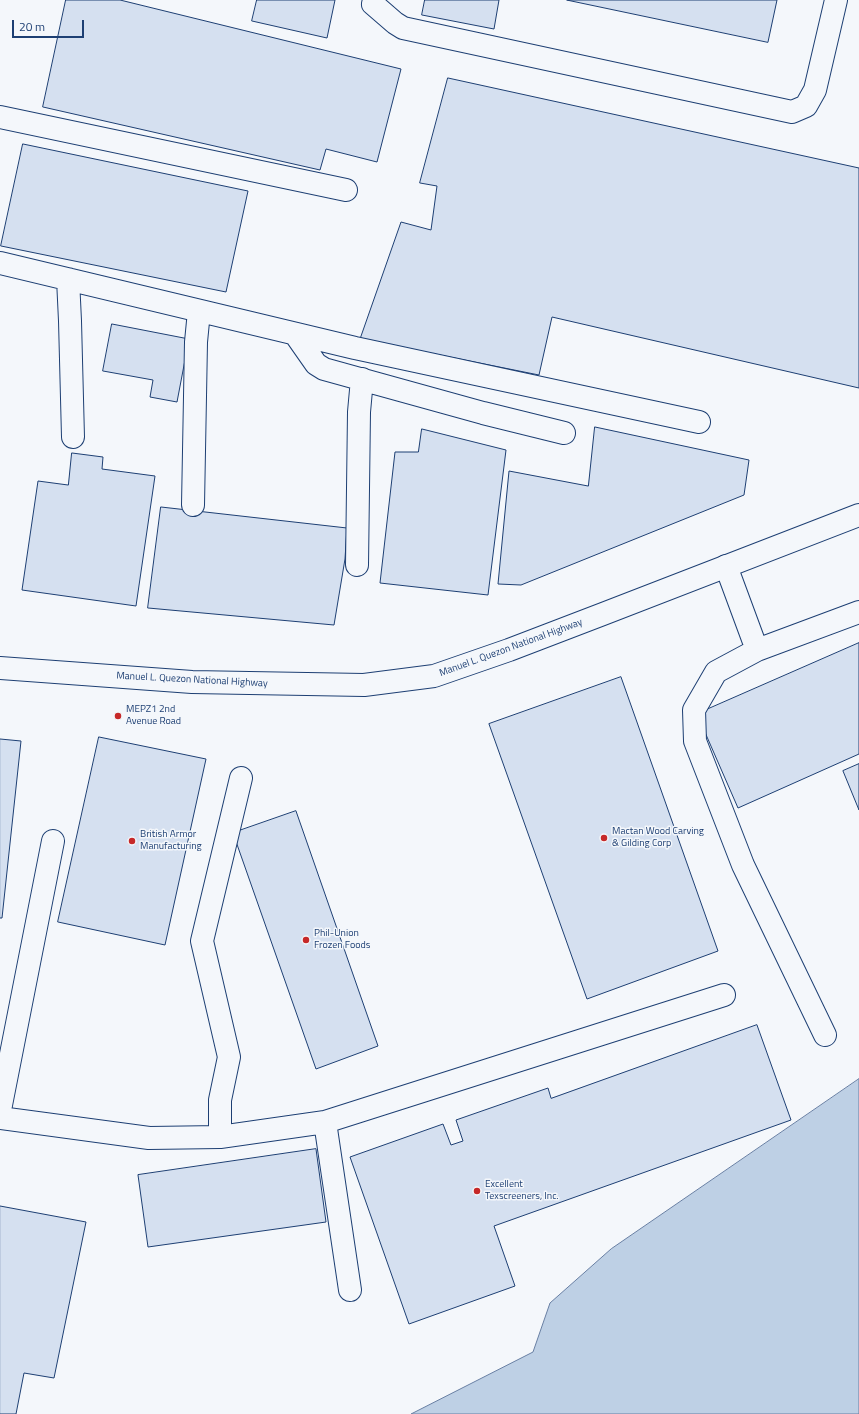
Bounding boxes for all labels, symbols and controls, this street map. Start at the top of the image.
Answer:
scale bar [14,12,86,38]
text: 20 m [19,17,45,36]
street label: Manuel L. Quezon National Highway [438,616,584,680]
street label: Manuel L. Quezon National Highway [116,670,268,690]
place label: MEPZ1 2nd Avenue Road [126,704,181,728]
marker: MEPZ1 2nd Avenue Road [113,711,123,721]
place label: Mactan Wood Carving & Gilding Corp [612,826,704,850]
place label: British Armor Manufacturing [140,829,202,852]
marker: Mactan Wood Carving & Gilding Corp [599,833,609,843]
marker: British Armor Manufacturing [127,836,137,846]
place label: Phil-Union Frozen Foods [314,928,370,952]
marker: Phil-Union Frozen Foods [301,935,311,945]
place label: Excellent Texscreeners, Inc. [485,1179,559,1202]
marker: Excellent Texscreeners, Inc. [472,1186,482,1196]

